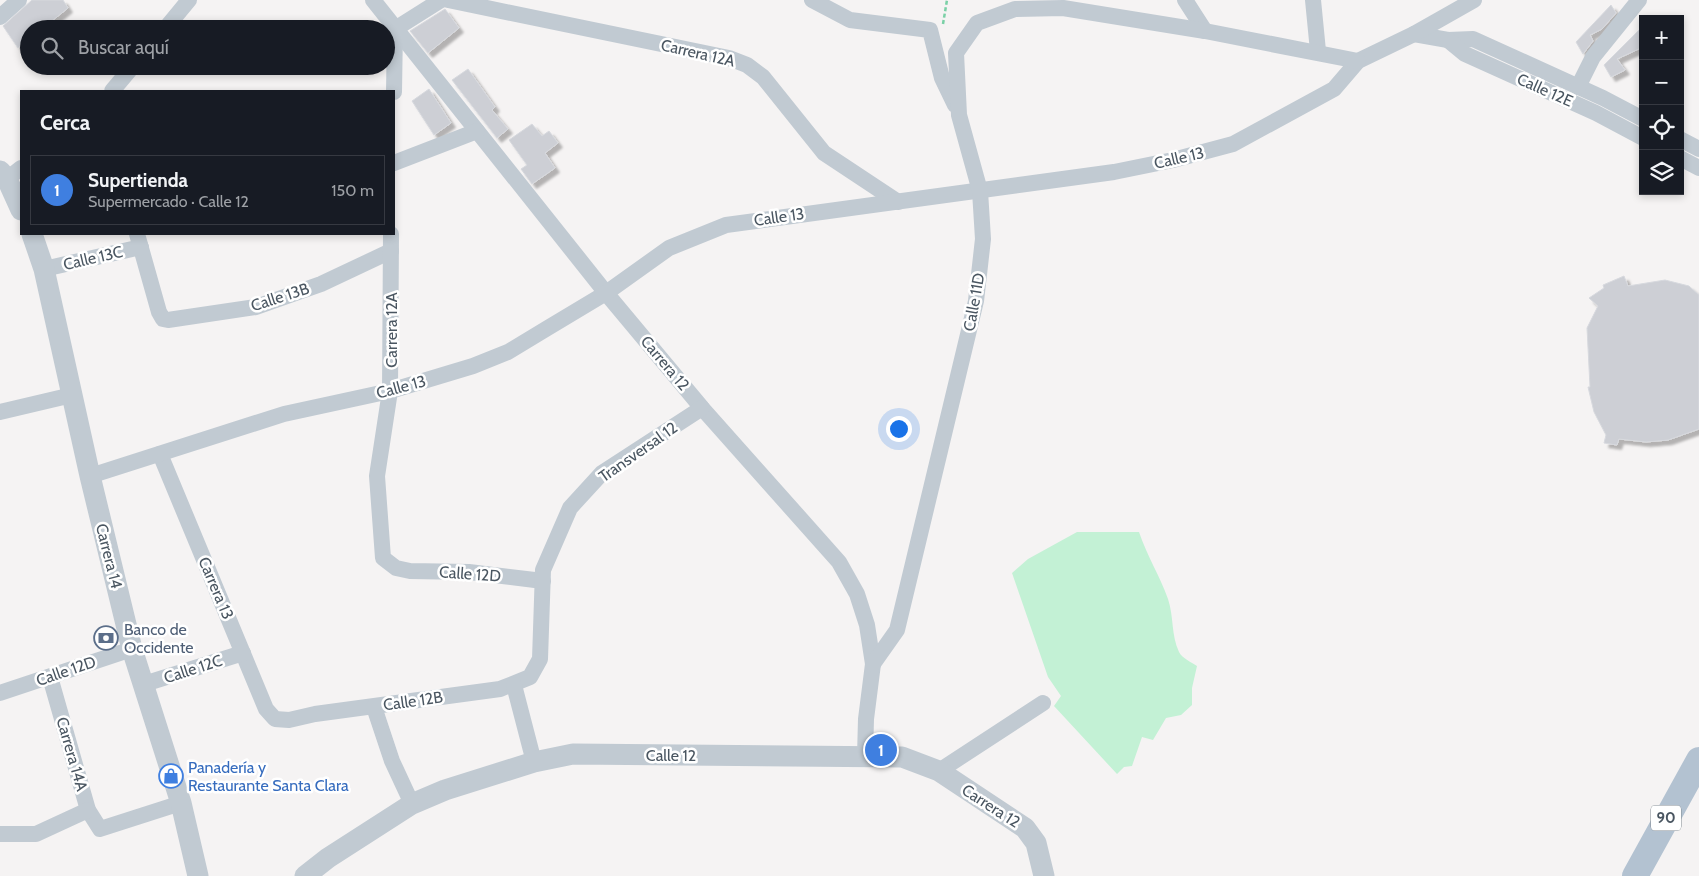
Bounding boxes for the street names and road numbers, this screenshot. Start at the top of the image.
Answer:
street label: Carrera 12A [659,35,737,71]
street label: Calle 12E [1514,69,1576,111]
street label: Calle 13 [1152,143,1206,173]
street label: Calle 13 [753,204,805,230]
street label: Calle 13C [61,242,125,274]
street label: Calle 11D [960,271,988,333]
street label: Calle 13B [248,279,312,315]
street label: Carrera 12A [382,292,401,368]
street label: Carrera 12 [637,332,693,394]
street label: Calle 13 [374,371,428,403]
street label: Transversal 12 [595,418,681,486]
street label: Carrera 14 [92,522,126,590]
street label: Carrera 13 [194,554,238,622]
street label: Calle 12D [438,562,502,586]
street label: Calle 12C [161,651,225,687]
street label: Calle 12D [34,652,98,690]
street label: Calle 12B [382,687,444,715]
street label: Carrera 14A [52,715,92,793]
street label: Calle 12 [646,746,696,765]
street label: Carrera 12 [958,780,1024,832]
road number: 90 [1651,806,1681,830]

